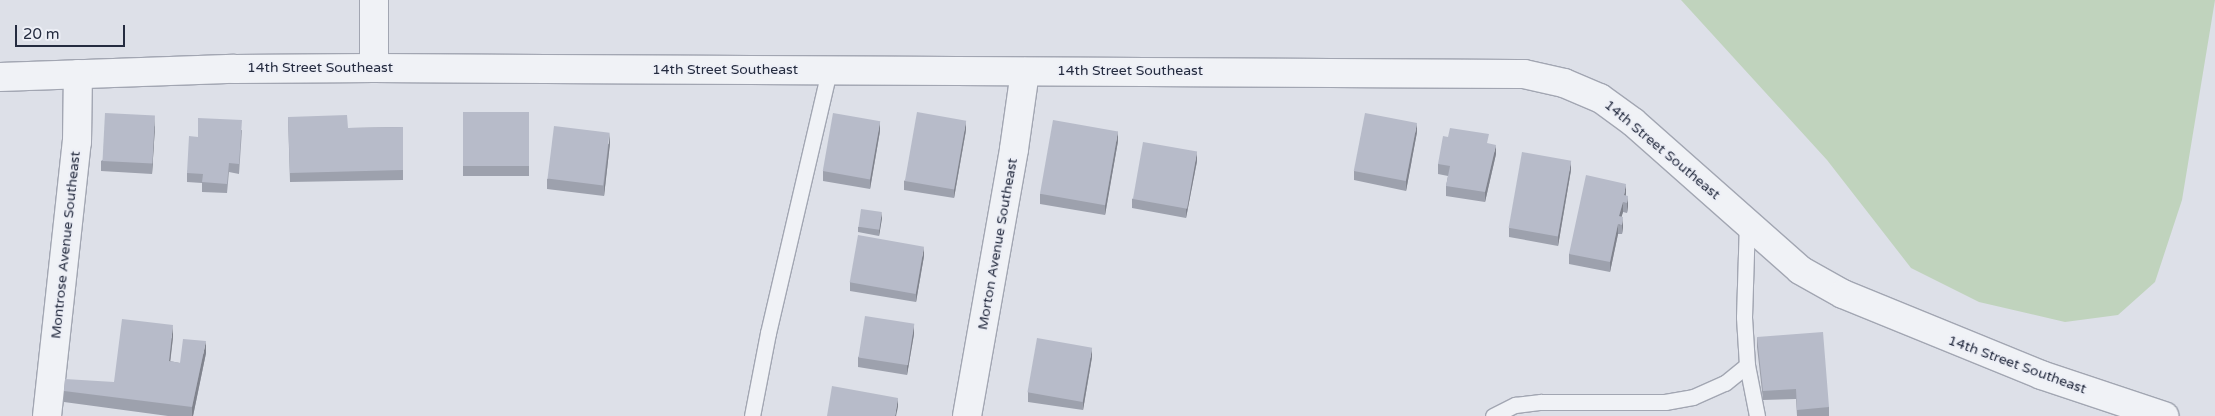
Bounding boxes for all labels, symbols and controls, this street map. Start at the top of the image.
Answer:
scale bar [18,15,128,47]
text: 20 m [23,25,60,43]
street label: 14th Street Southeast [247,60,393,76]
street label: 14th Street Southeast [652,62,798,78]
street label: 14th Street Southeast [1057,63,1203,79]
street label: 14th Street Southeast [1601,97,1723,203]
street label: Montrose Avenue Southeast [48,150,84,340]
street label: Morton Avenue Southeast [975,157,1021,331]
street label: 14th Street Southeast [1945,332,2089,398]

